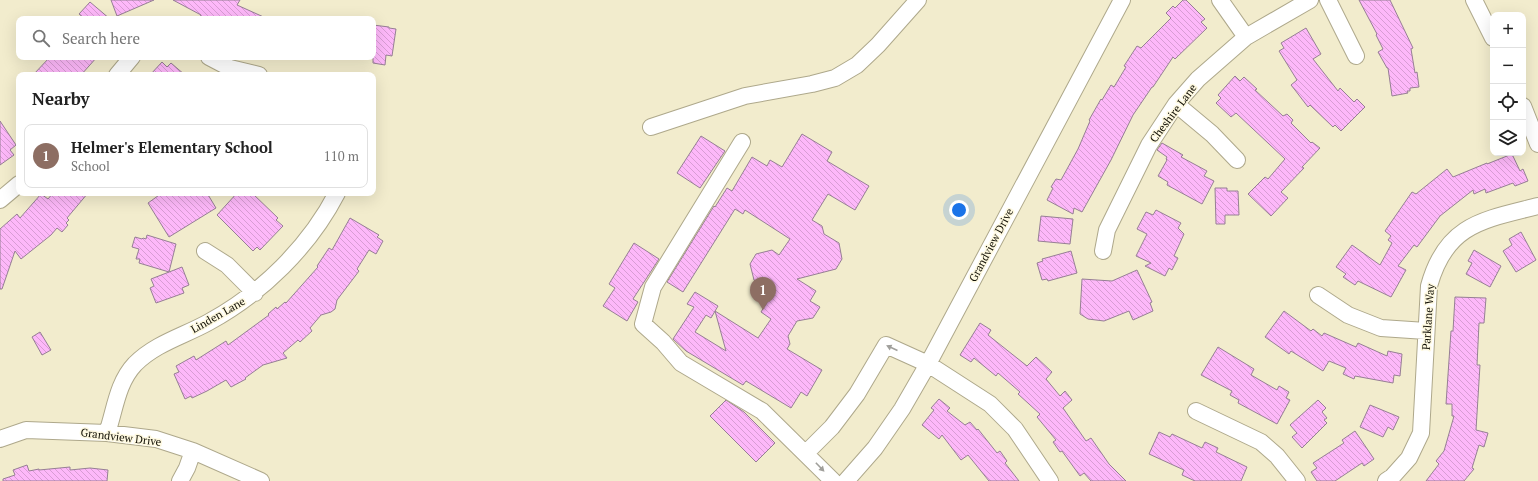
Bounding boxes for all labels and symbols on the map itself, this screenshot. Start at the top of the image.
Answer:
street label: Cheshire Lane [1146,81,1200,145]
your location [949,200,969,220]
street label: Grandview Drive [966,205,1016,284]
pin: 1 [750,277,776,310]
street label: Parklane Way [1419,283,1437,351]
street label: Linden Lane [188,294,248,336]
one-way arrow [887,345,898,351]
street label: Grandview Drive [80,425,163,449]
one-way arrow [815,462,824,472]

